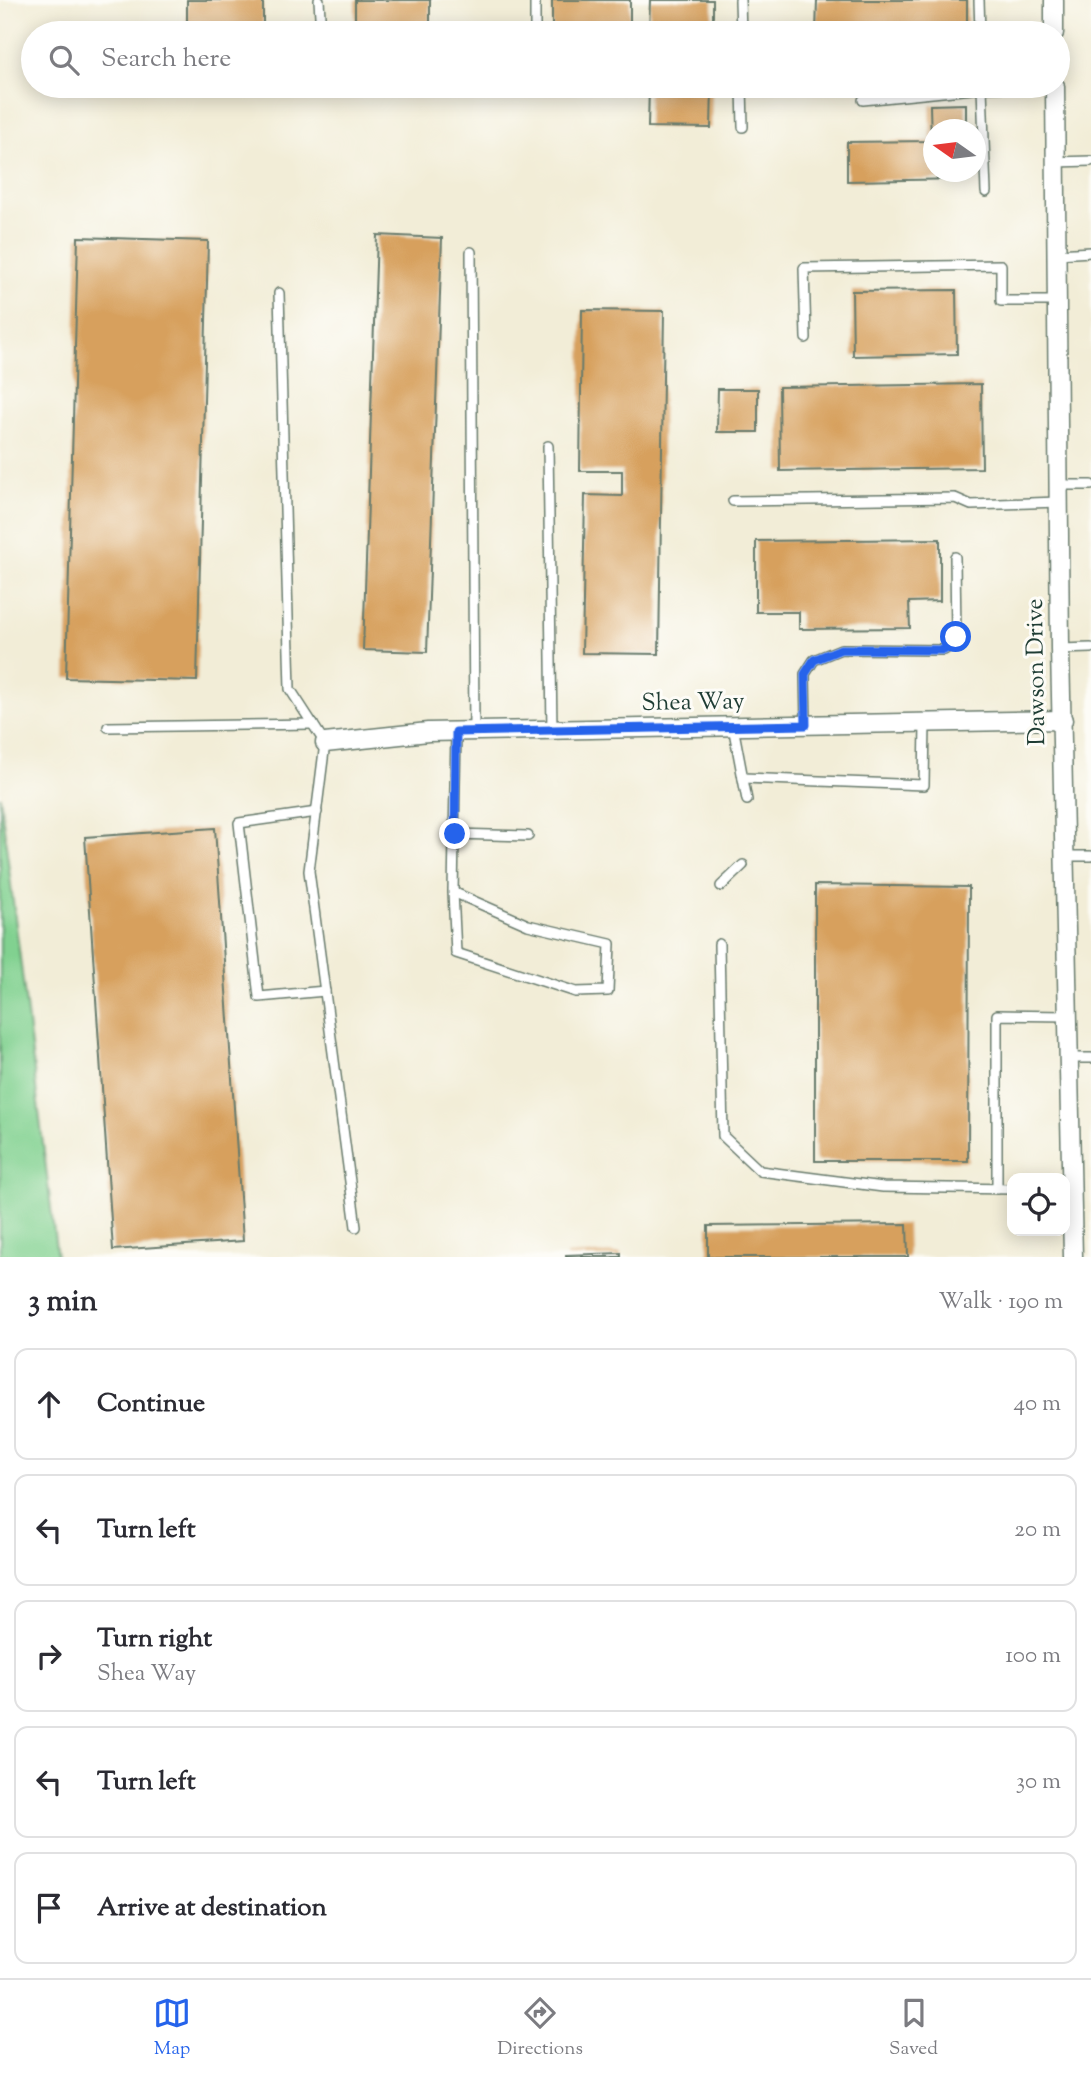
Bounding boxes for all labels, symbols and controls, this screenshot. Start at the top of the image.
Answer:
search box [21,21,1070,98]
icon: search [45,41,83,79]
text: Search here [101,41,231,78]
north arrow [923,119,986,182]
street label: Dawson Drive [1019,598,1055,746]
route start [940,621,971,652]
street label: Shea Way [641,685,745,721]
route end [439,818,470,849]
map controls [1007,1173,1070,1236]
button: locate [1007,1173,1070,1236]
text: 3 min [28,1281,98,1324]
text: Walk · 190 m [939,1286,1063,1319]
icon: ahead [30,1385,68,1423]
text: Continue [97,1386,205,1423]
text: 40 m [1014,1388,1061,1421]
icon: left [30,1511,68,1549]
text: Turn left [97,1512,196,1549]
text: 20 m [1014,1514,1061,1547]
text: Turn right [97,1621,212,1658]
icon: right [30,1637,68,1675]
text: 100 m [1005,1640,1061,1673]
text: Shea Way [97,1658,196,1691]
icon: left [30,1763,68,1801]
text: Turn left [97,1764,196,1801]
text: 30 m [1016,1766,1061,1799]
icon: arrive [30,1889,68,1927]
text: Arrive at destination [97,1890,327,1927]
tab: Map [153,1994,191,2063]
tab: Directions [497,1994,583,2063]
tab: Saved [889,1994,938,2063]

